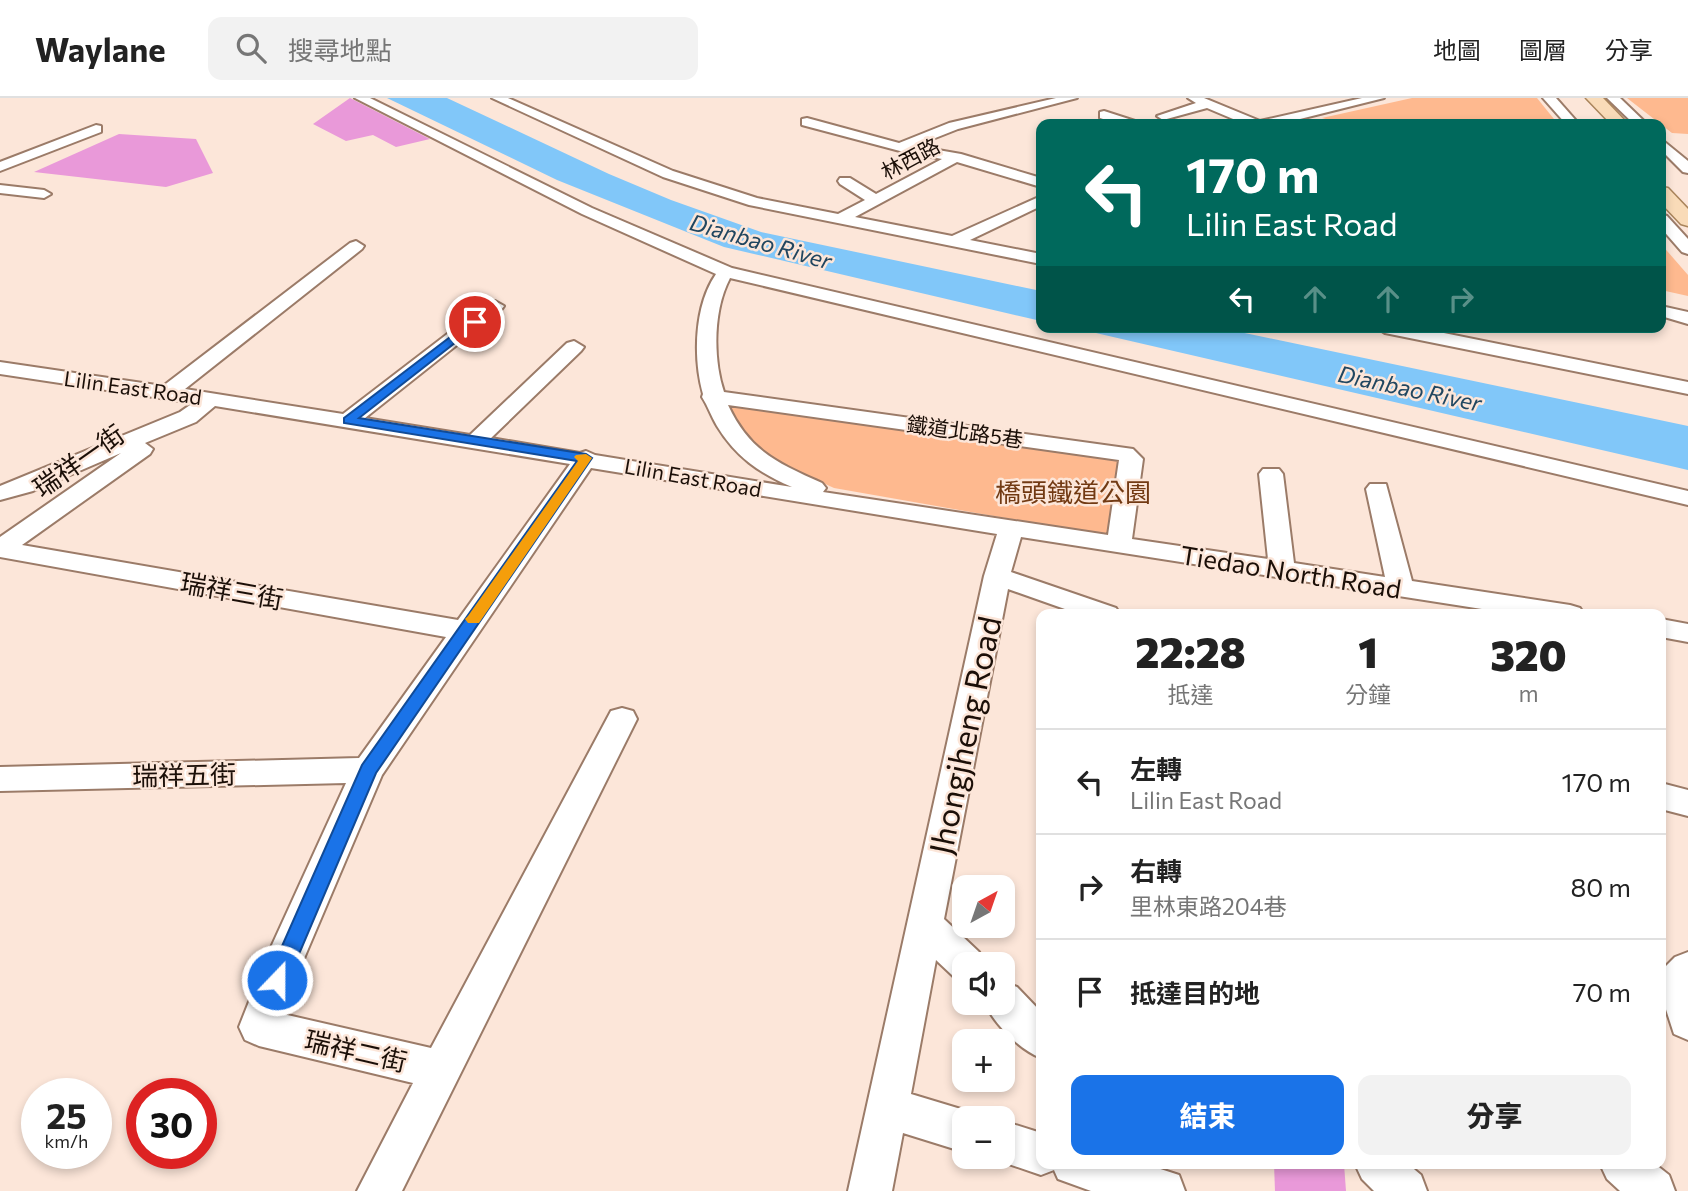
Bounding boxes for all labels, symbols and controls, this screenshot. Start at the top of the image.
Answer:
search box [208,17,698,80]
text: Waylane [35,28,166,69]
icon: search [232,29,270,67]
text: 搜尋地點 [288,34,392,65]
text: 地圖 [1433,35,1481,64]
text: 圖層 [1519,35,1567,64]
text: 分享 [1605,35,1653,64]
street label: 林西路 [876,132,944,184]
text: 170 m [1186,143,1319,203]
icon: left [1071,147,1162,238]
text: Lilin East Road [1186,203,1398,243]
water label: Dianbao River [687,207,836,275]
icon: left [1223,280,1261,318]
icon: ahead [1296,280,1334,318]
icon: ahead [1369,280,1407,318]
icon: right [1442,280,1480,318]
pin [445,292,505,352]
icon: arrive [456,303,494,341]
water label: Dianbao River [1336,359,1485,417]
street label: Lilin East Road [63,365,203,409]
street label: 鐵道北路5巷 [905,410,1025,452]
street label: 瑞祥一街 [27,417,129,503]
street label: Lilin East Road [622,453,764,501]
park label: 橋頭鐵道公園 [995,476,1151,507]
street label: Tiedao North Road [1178,538,1404,604]
street label: 瑞祥三街 [178,566,286,614]
street label: Jhongjheng Road [919,612,1009,858]
text: 22:28 [1135,625,1246,677]
text: 1 [1358,625,1378,677]
text: 320 [1490,628,1567,680]
text: m [1518,679,1539,707]
text: 抵達 [1167,680,1213,708]
text: 分鐘 [1345,680,1391,708]
text: 左轉 [1130,753,1182,784]
street label: 瑞祥五街 [132,758,236,790]
icon: left [1071,763,1109,801]
text: 170 m [1562,766,1631,797]
text: Lilin East Road [1130,786,1282,814]
text: 右轉 [1130,855,1182,886]
icon: right [1071,868,1109,906]
text: 80 m [1571,871,1631,902]
north arrow [952,875,1015,938]
map controls [952,875,1015,1169]
text: 里林東路204巷 [1130,892,1287,920]
position arrow [240,943,314,1017]
button: sound [952,952,1015,1015]
icon: arrive [1071,973,1109,1011]
text: 70 m [1573,976,1631,1007]
text: 抵達目的地 [1130,977,1260,1008]
street label: 瑞祥二街 [302,1023,410,1077]
button: + [952,1029,1015,1092]
button: 結束 [1071,1075,1344,1155]
button: 分享 [1358,1075,1631,1155]
speed limit sign: 30 [126,1078,217,1169]
text: 25 [46,1093,87,1136]
button: − [952,1106,1015,1169]
text: km/h [45,1130,88,1152]

